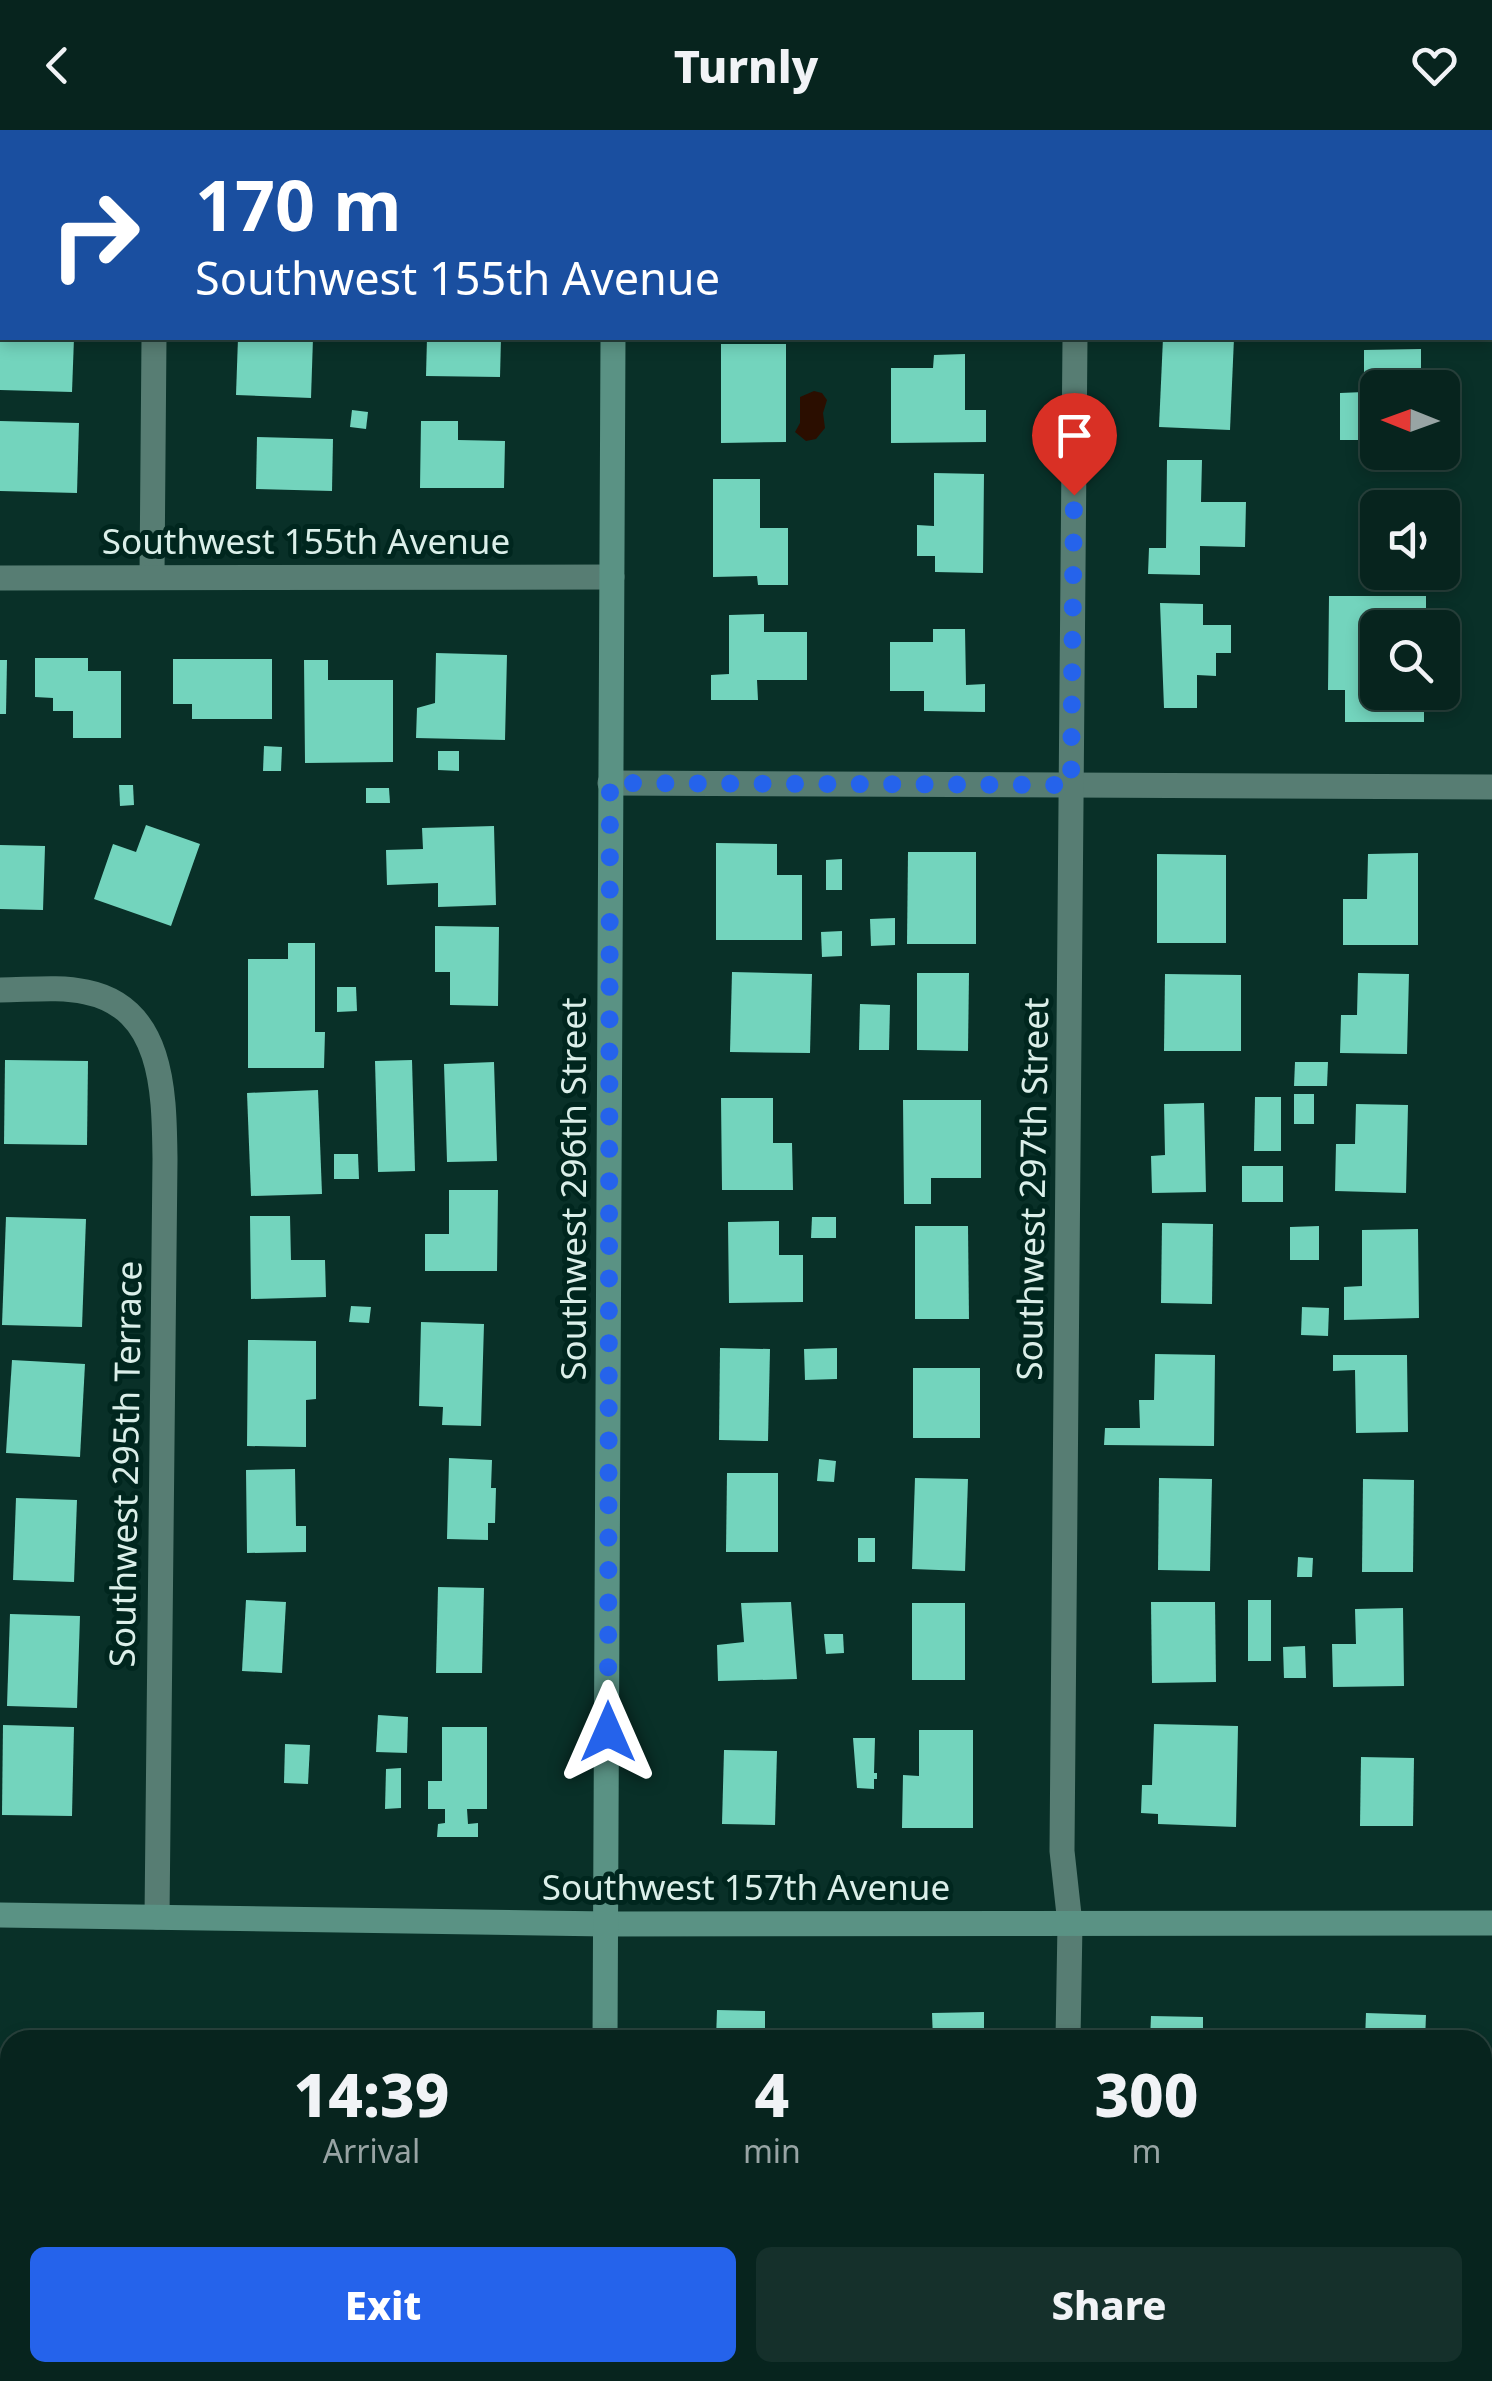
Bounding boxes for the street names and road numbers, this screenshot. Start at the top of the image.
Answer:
street label: Southwest 155th Avenue [102,517,510,564]
street label: Southwest 296th Street [549,997,596,1381]
street label: Southwest 297th Street [1005,997,1058,1381]
street label: Southwest 295th Terrace [97,1260,152,1668]
street label: Southwest 157th Avenue [542,1863,950,1910]

